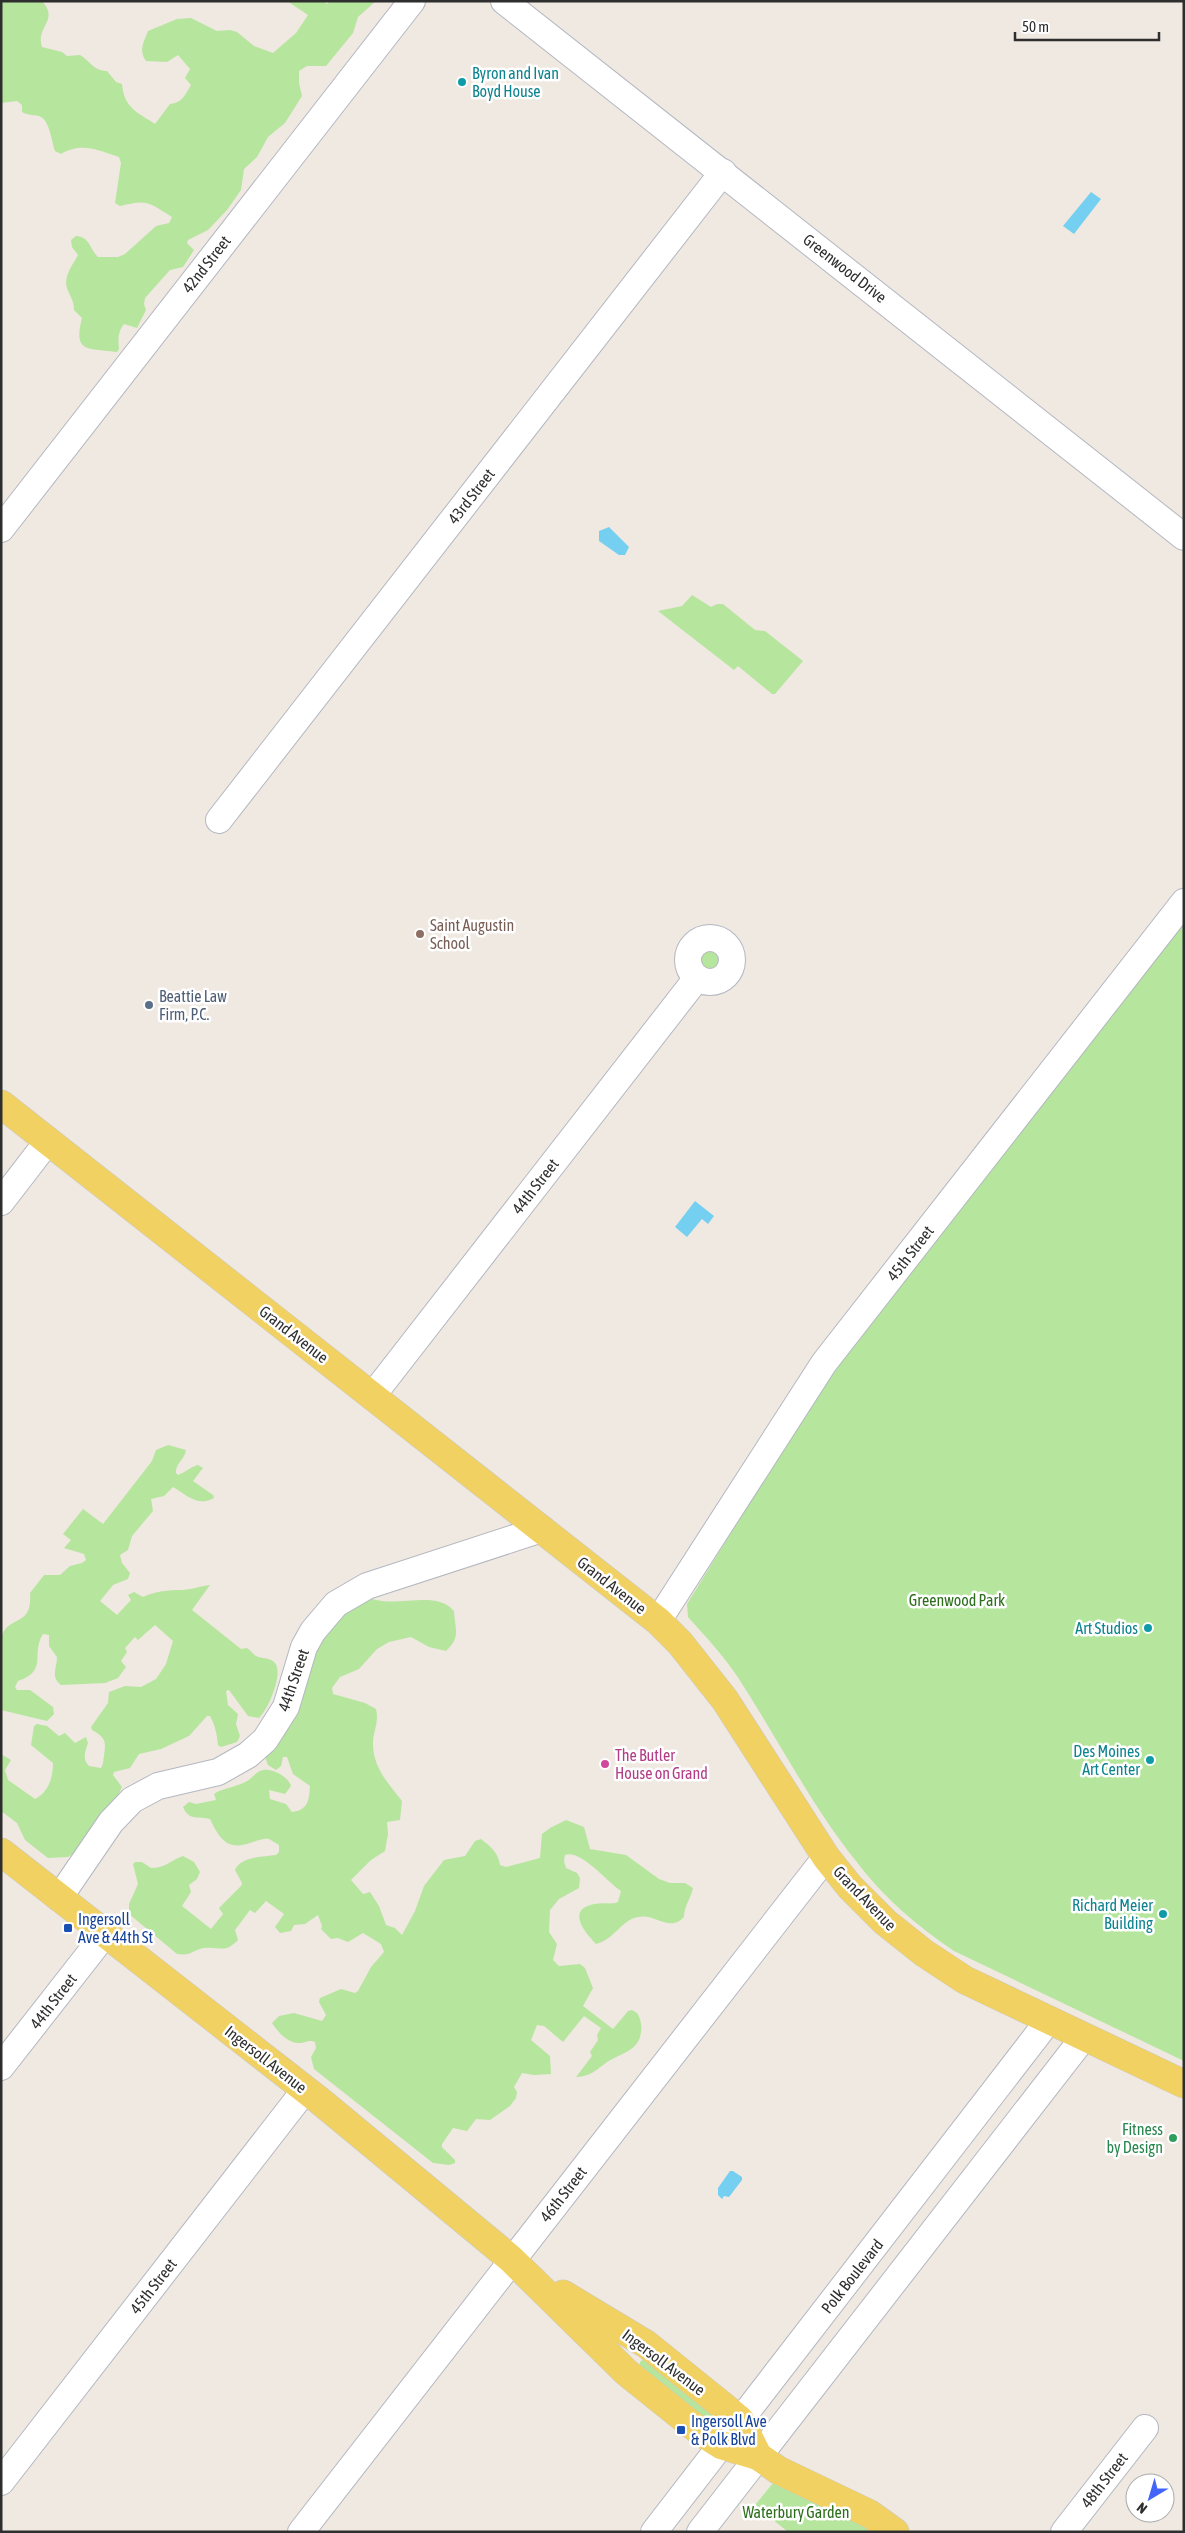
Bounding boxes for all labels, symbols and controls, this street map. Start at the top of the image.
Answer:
scale bar [1015,10,1159,42]
text: 50 m [1022,18,1049,35]
place label: Byron and Ivan Boyd House [472,64,559,101]
marker: Byron and Ivan Boyd House [456,76,468,88]
street label: Greenwood Drive [800,230,890,306]
street label: 42nd Street [178,231,234,296]
street label: 43rd Street [444,465,498,527]
place label: Saint Augustin School [430,916,514,952]
marker: Saint Augustin School [414,928,426,940]
place label: Beattie Law Firm, P.C. [159,987,227,1023]
marker: Beattie Law Firm, P.C. [143,999,155,1011]
street label: 44th Street [508,1155,562,1217]
street label: 45th Street [883,1222,937,1284]
street label: Grand Avenue [256,1302,332,1366]
street label: Grand Avenue [574,1553,650,1617]
park label: Greenwood Park [909,1591,1005,1609]
place label: Art Studios [1075,1619,1138,1637]
marker: Art Studios [1142,1622,1154,1634]
street label: 44th Street [274,1646,312,1714]
place label: Des Moines Art Center [1073,1742,1140,1778]
place label: The Butler House on Grand [615,1746,708,1782]
marker: Des Moines Art Center [1144,1754,1156,1766]
marker: The Butler House on Grand [599,1758,611,1770]
street label: Grand Avenue [830,1862,900,1934]
place label: Richard Meier Building [1072,1896,1153,1933]
marker: Richard Meier Building [1157,1908,1169,1920]
place label: Ingersoll Ave & 44th St [78,1910,154,1946]
marker: Ingersoll Ave & 44th St [62,1922,74,1934]
street label: 44th Street [26,1970,80,2032]
street label: Ingersoll Avenue [221,2022,310,2097]
place label: Fitness by Design [1107,2120,1163,2157]
marker: Fitness by Design [1167,2132,1179,2144]
street label: 46th Street [536,2163,590,2225]
street label: Polk Boulevard [818,2235,886,2317]
street label: 45th Street [126,2255,180,2317]
street label: Ingersoll Avenue [619,2325,709,2400]
place label: Ingersoll Ave & Polk Blvd [691,2412,767,2448]
marker: Ingersoll Ave & Polk Blvd [675,2424,687,2436]
street label: 48th Street [1077,2449,1131,2511]
north arrow [1125,2473,1175,2523]
text: N [1134,2499,1150,2517]
park label: Waterbury Garden [742,2503,850,2522]

